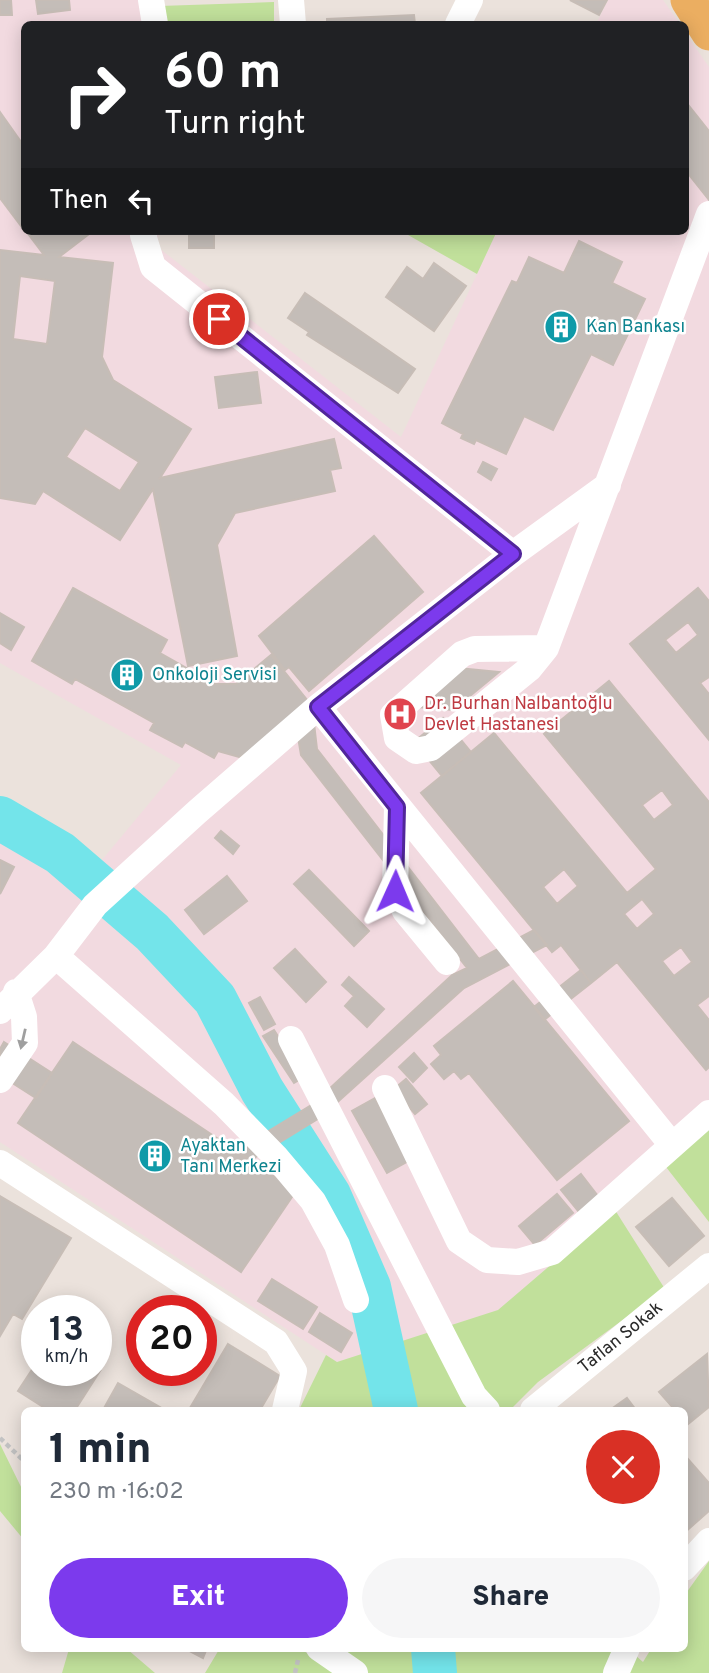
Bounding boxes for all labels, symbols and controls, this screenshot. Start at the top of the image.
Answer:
text: 60 m [164,44,282,106]
icon: right [49,49,140,140]
text: Turn right [164,105,306,145]
icon: left [122,182,160,220]
text: Then [49,185,108,218]
pin [189,289,249,349]
icon: arrive [200,300,238,338]
building icon: Kan Bankası [542,308,580,346]
place label: Kan Bankası [586,316,685,339]
building icon: Onkoloji Servisi [108,656,146,694]
place label: Onkoloji Servisi [152,664,277,687]
place label: Dr. Burhan Nalbantoğlu Devlet Hastanesi [424,693,613,737]
hospital icon: Dr. Burhan Nalbantoğlu Devlet Hastanesi [381,695,419,733]
position arrow [358,854,432,928]
one-way arrow [17,1028,28,1050]
place label: Ayaktan Tanı Merkezi [180,1135,282,1179]
building icon: Ayaktan Tanı Merkezi [136,1137,174,1175]
speed limit sign: 20 [126,1295,217,1386]
street label: Taflan Sokak [574,1297,668,1379]
text: 13 [49,1309,84,1353]
text: km/h [45,1346,88,1369]
text: 1 min [49,1425,152,1478]
button: close [586,1430,660,1504]
text: 230 m · 16:02 [49,1478,183,1507]
button: Exit [49,1558,348,1638]
button: Share [362,1558,660,1638]

